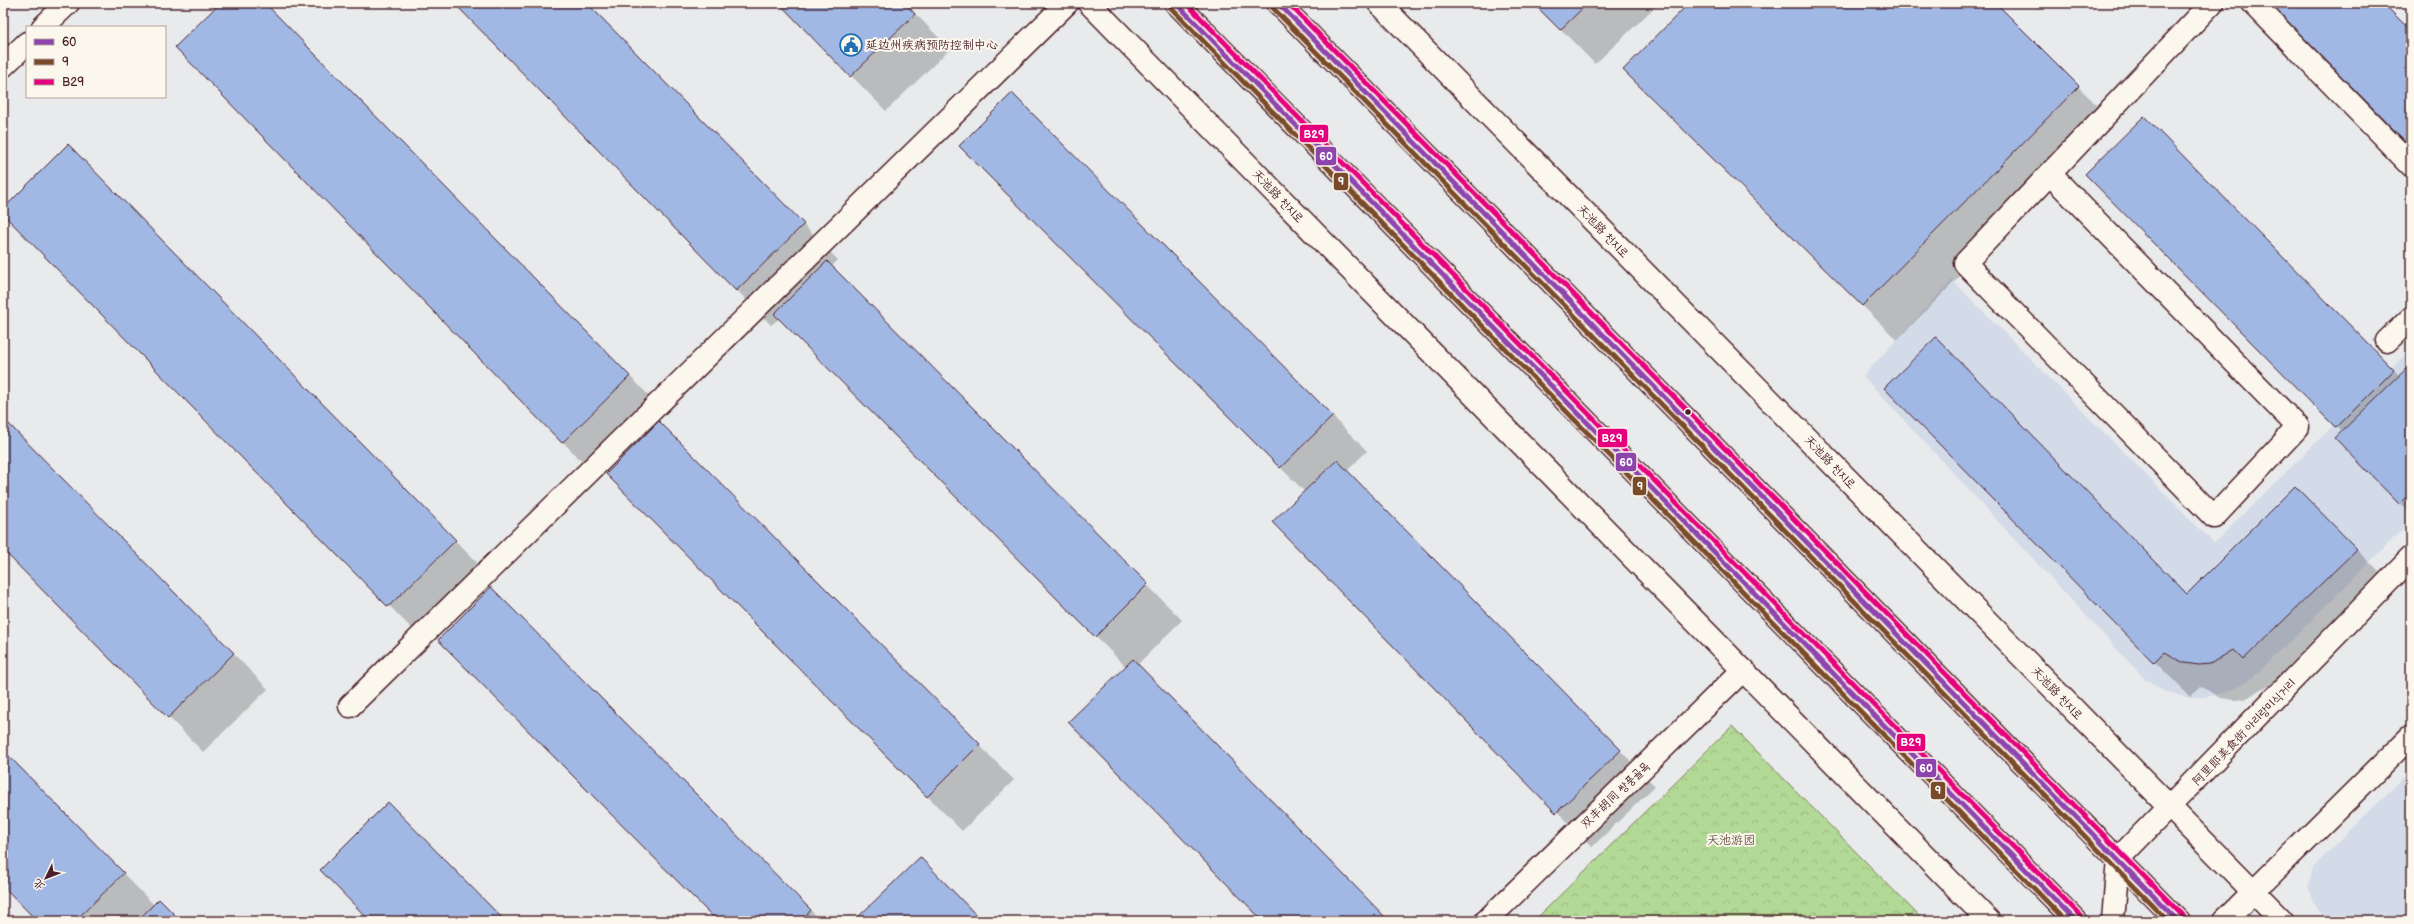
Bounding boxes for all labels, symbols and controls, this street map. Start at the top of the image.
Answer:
legend [26,26,166,98]
public building icon: 延边州疾病预防控制中心 [838,32,864,58]
text: 60 [62,35,76,50]
place label: 延边州疾病预防控制中心 [866,38,998,53]
text: 9 [62,55,69,70]
text: B29 [62,75,84,90]
line badge: B29 [1299,124,1329,143]
text: B29 [1304,128,1324,141]
line badge: 60 [1315,146,1337,166]
text: 60 [1319,150,1333,163]
street label: 天池路 천지로 [1249,167,1307,226]
line badge: 9 [1333,172,1349,191]
text: 9 [1338,175,1344,188]
street label: 天池路 천지로 [1574,202,1632,261]
unlabelled marker [1683,407,1693,417]
line badge: B29 [1597,428,1628,448]
text: B29 [1602,432,1622,445]
street label: 天池路 천지로 [1801,433,1859,492]
line badge: 60 [1615,452,1637,472]
text: 60 [1619,456,1633,469]
line badge: 9 [1632,476,1647,496]
text: 9 [1637,480,1643,493]
street label: 天池路 천지로 [2028,664,2086,723]
street label: 阿里郎美食街 아리랑미식거리 [2189,676,2299,789]
line badge: B29 [1896,733,1926,752]
text: B29 [1901,736,1921,749]
line badge: 60 [1915,758,1937,778]
street label: 双丰胡同 쌍풍골목 [1578,759,1653,832]
text: 60 [1919,762,1933,775]
line badge: 9 [1930,781,1946,800]
text: 9 [1935,784,1941,797]
park label: 天池游园 [1707,833,1755,848]
north arrow [26,858,66,898]
text: 北 [31,876,48,893]

